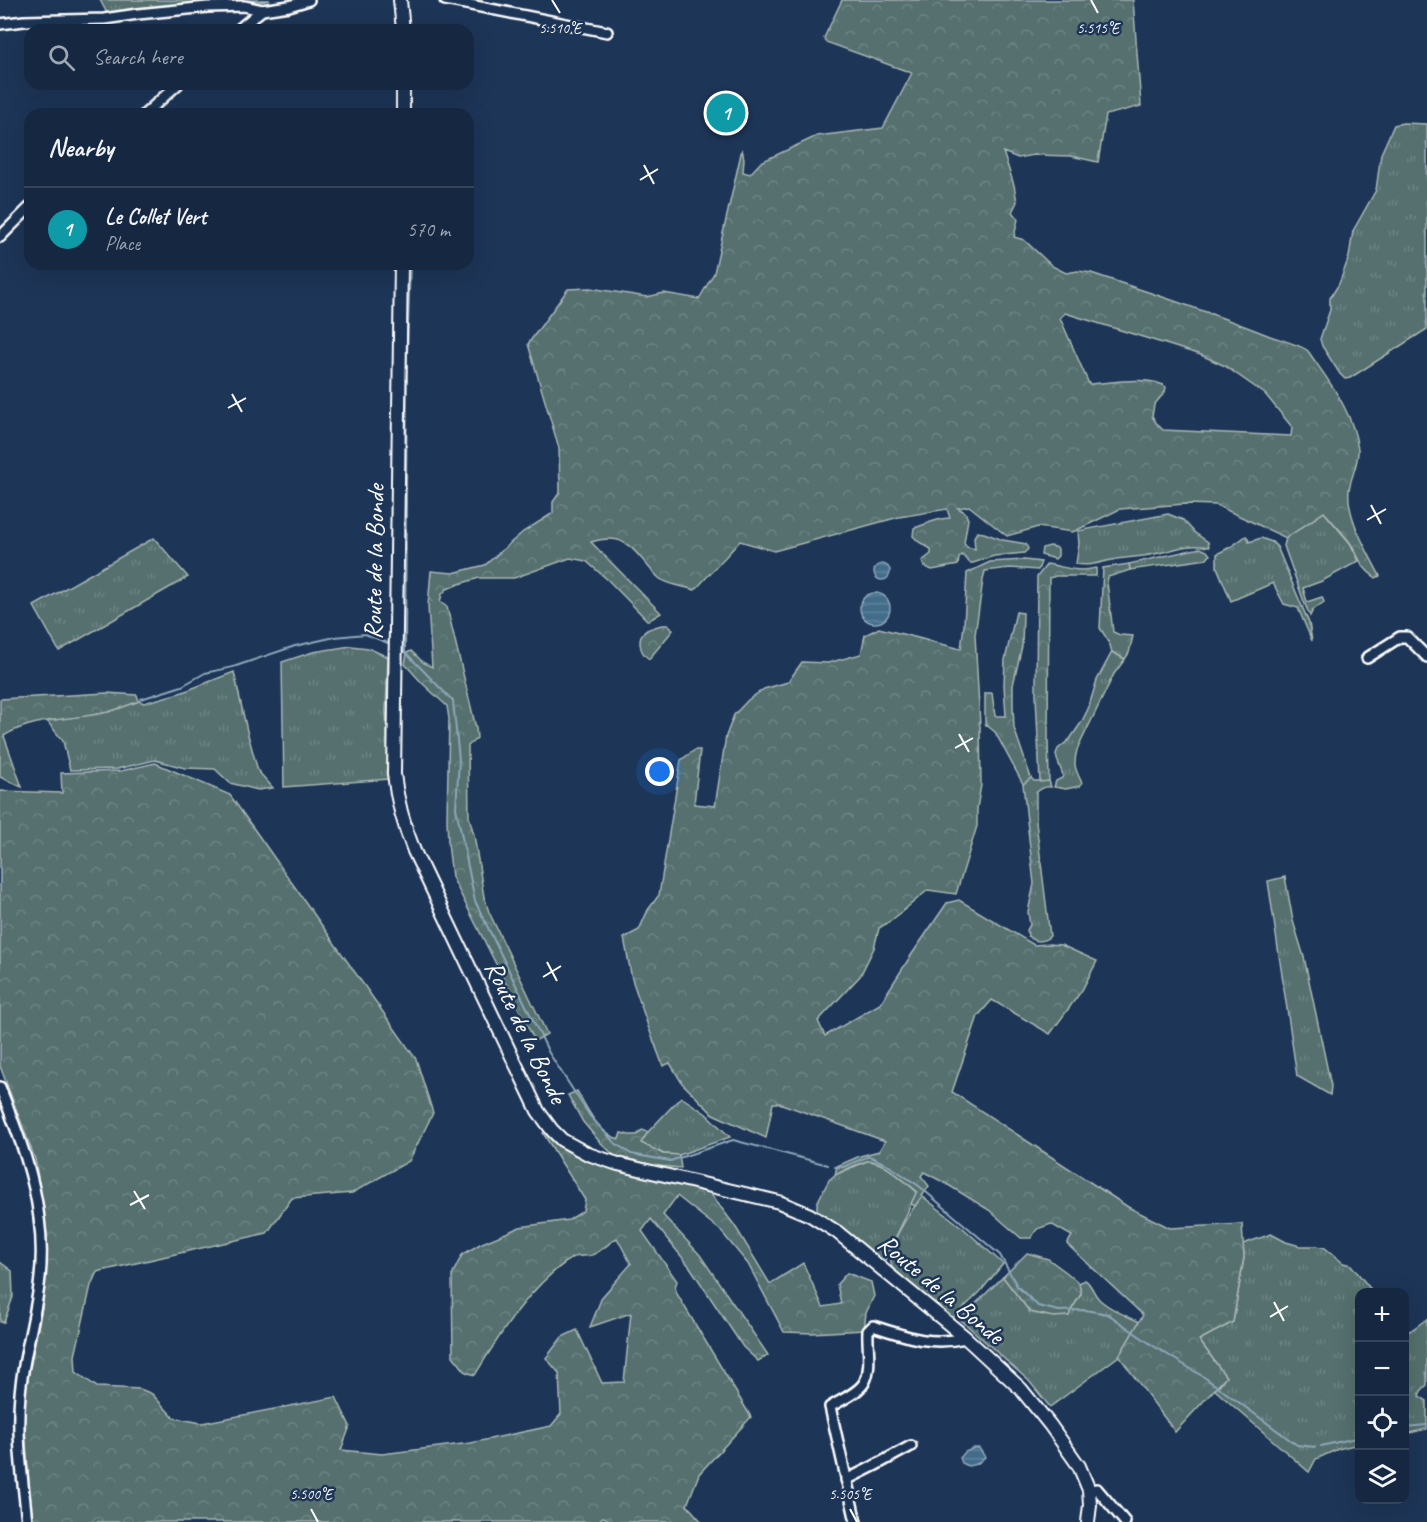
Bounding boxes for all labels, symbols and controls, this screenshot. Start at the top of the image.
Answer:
text: 5.510°E [539,19,583,38]
text: 5.515°E [1077,19,1121,38]
search box [24,24,474,90]
icon: search [45,41,78,74]
text: Search here [93,43,183,71]
pin: 1 [706,90,746,136]
text: Nearby [48,131,113,164]
text: Le Collet Vert [105,203,206,231]
text: 1 [63,217,72,242]
text: 570 m [407,217,450,242]
text: Place [105,231,140,256]
street label: Route de la Bonde [356,482,392,640]
your location [645,757,674,786]
street label: Route de la Bonde [477,955,576,1111]
street label: Route de la Bonde [871,1227,1013,1353]
map controls [1355,1288,1409,1504]
button: + [1355,1288,1409,1342]
button: − [1355,1342,1409,1396]
button: locate [1355,1396,1409,1450]
button: layers [1355,1450,1409,1504]
text: 5.500°E [290,1485,334,1504]
text: 5.505°E [829,1485,873,1504]

